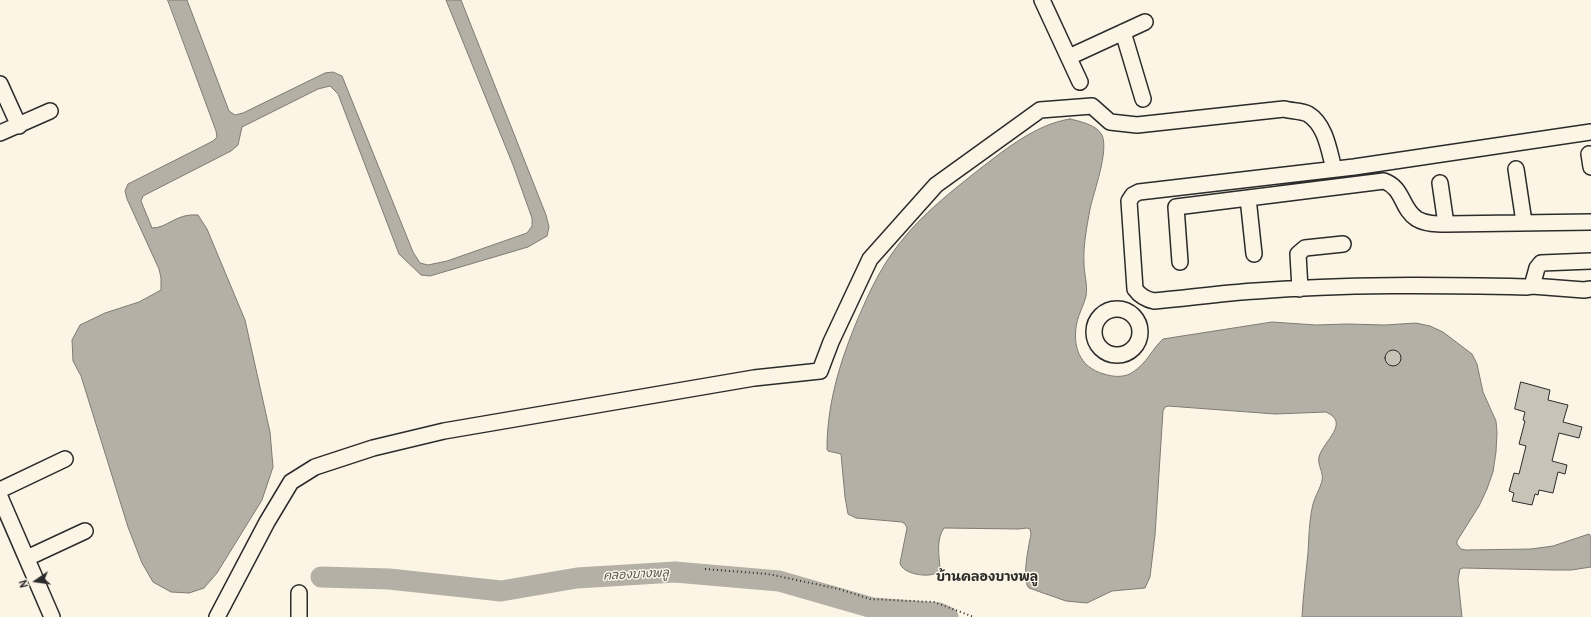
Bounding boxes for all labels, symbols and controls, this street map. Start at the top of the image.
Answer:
north arrow [16,561,56,601]
water label: คลองบางพลู [603,566,669,584]
district label: บ้านคลองบางพลู [936,570,1038,586]
text: N [17,579,31,589]

